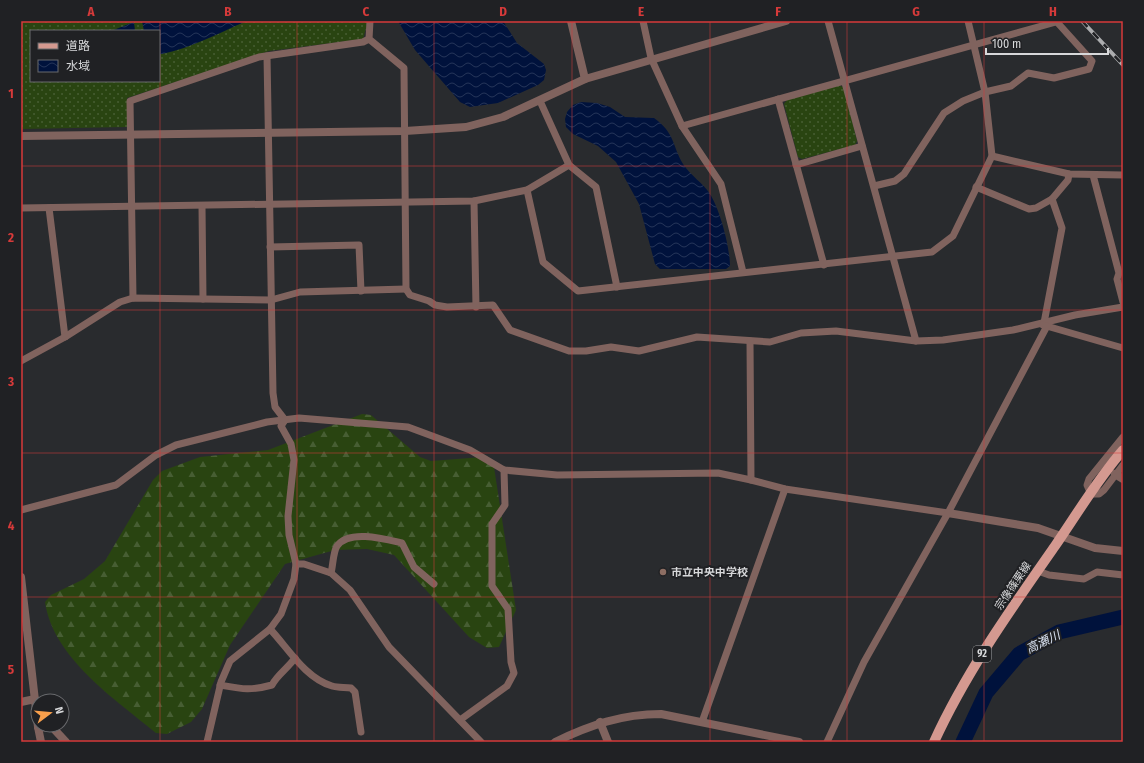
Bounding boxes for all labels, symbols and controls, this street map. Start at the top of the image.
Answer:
text: A [86,4,95,19]
text: B [224,4,232,19]
text: C [363,4,370,19]
text: D [499,4,507,19]
text: E [638,4,644,19]
text: F [775,4,781,19]
text: G [912,4,920,19]
text: H [1049,4,1057,19]
legend [30,30,160,82]
scale bar [986,30,1108,56]
text: 100 m [992,37,1021,51]
text: 道路 [66,39,90,53]
text: 水域 [66,59,90,73]
text: 1 [8,86,14,101]
text: 2 [7,230,14,245]
text: 3 [7,374,14,389]
text: 4 [8,518,15,533]
street label: 宗像篠栗線 [992,560,1034,612]
place label: 市立中央中学校 [671,566,748,579]
marker: 市立中央中学校 [658,567,668,577]
water label: 高瀬川 [1024,627,1064,656]
road number: 92 [973,646,991,662]
text: 5 [8,662,14,677]
north arrow [30,693,70,733]
text: N [52,705,66,715]

